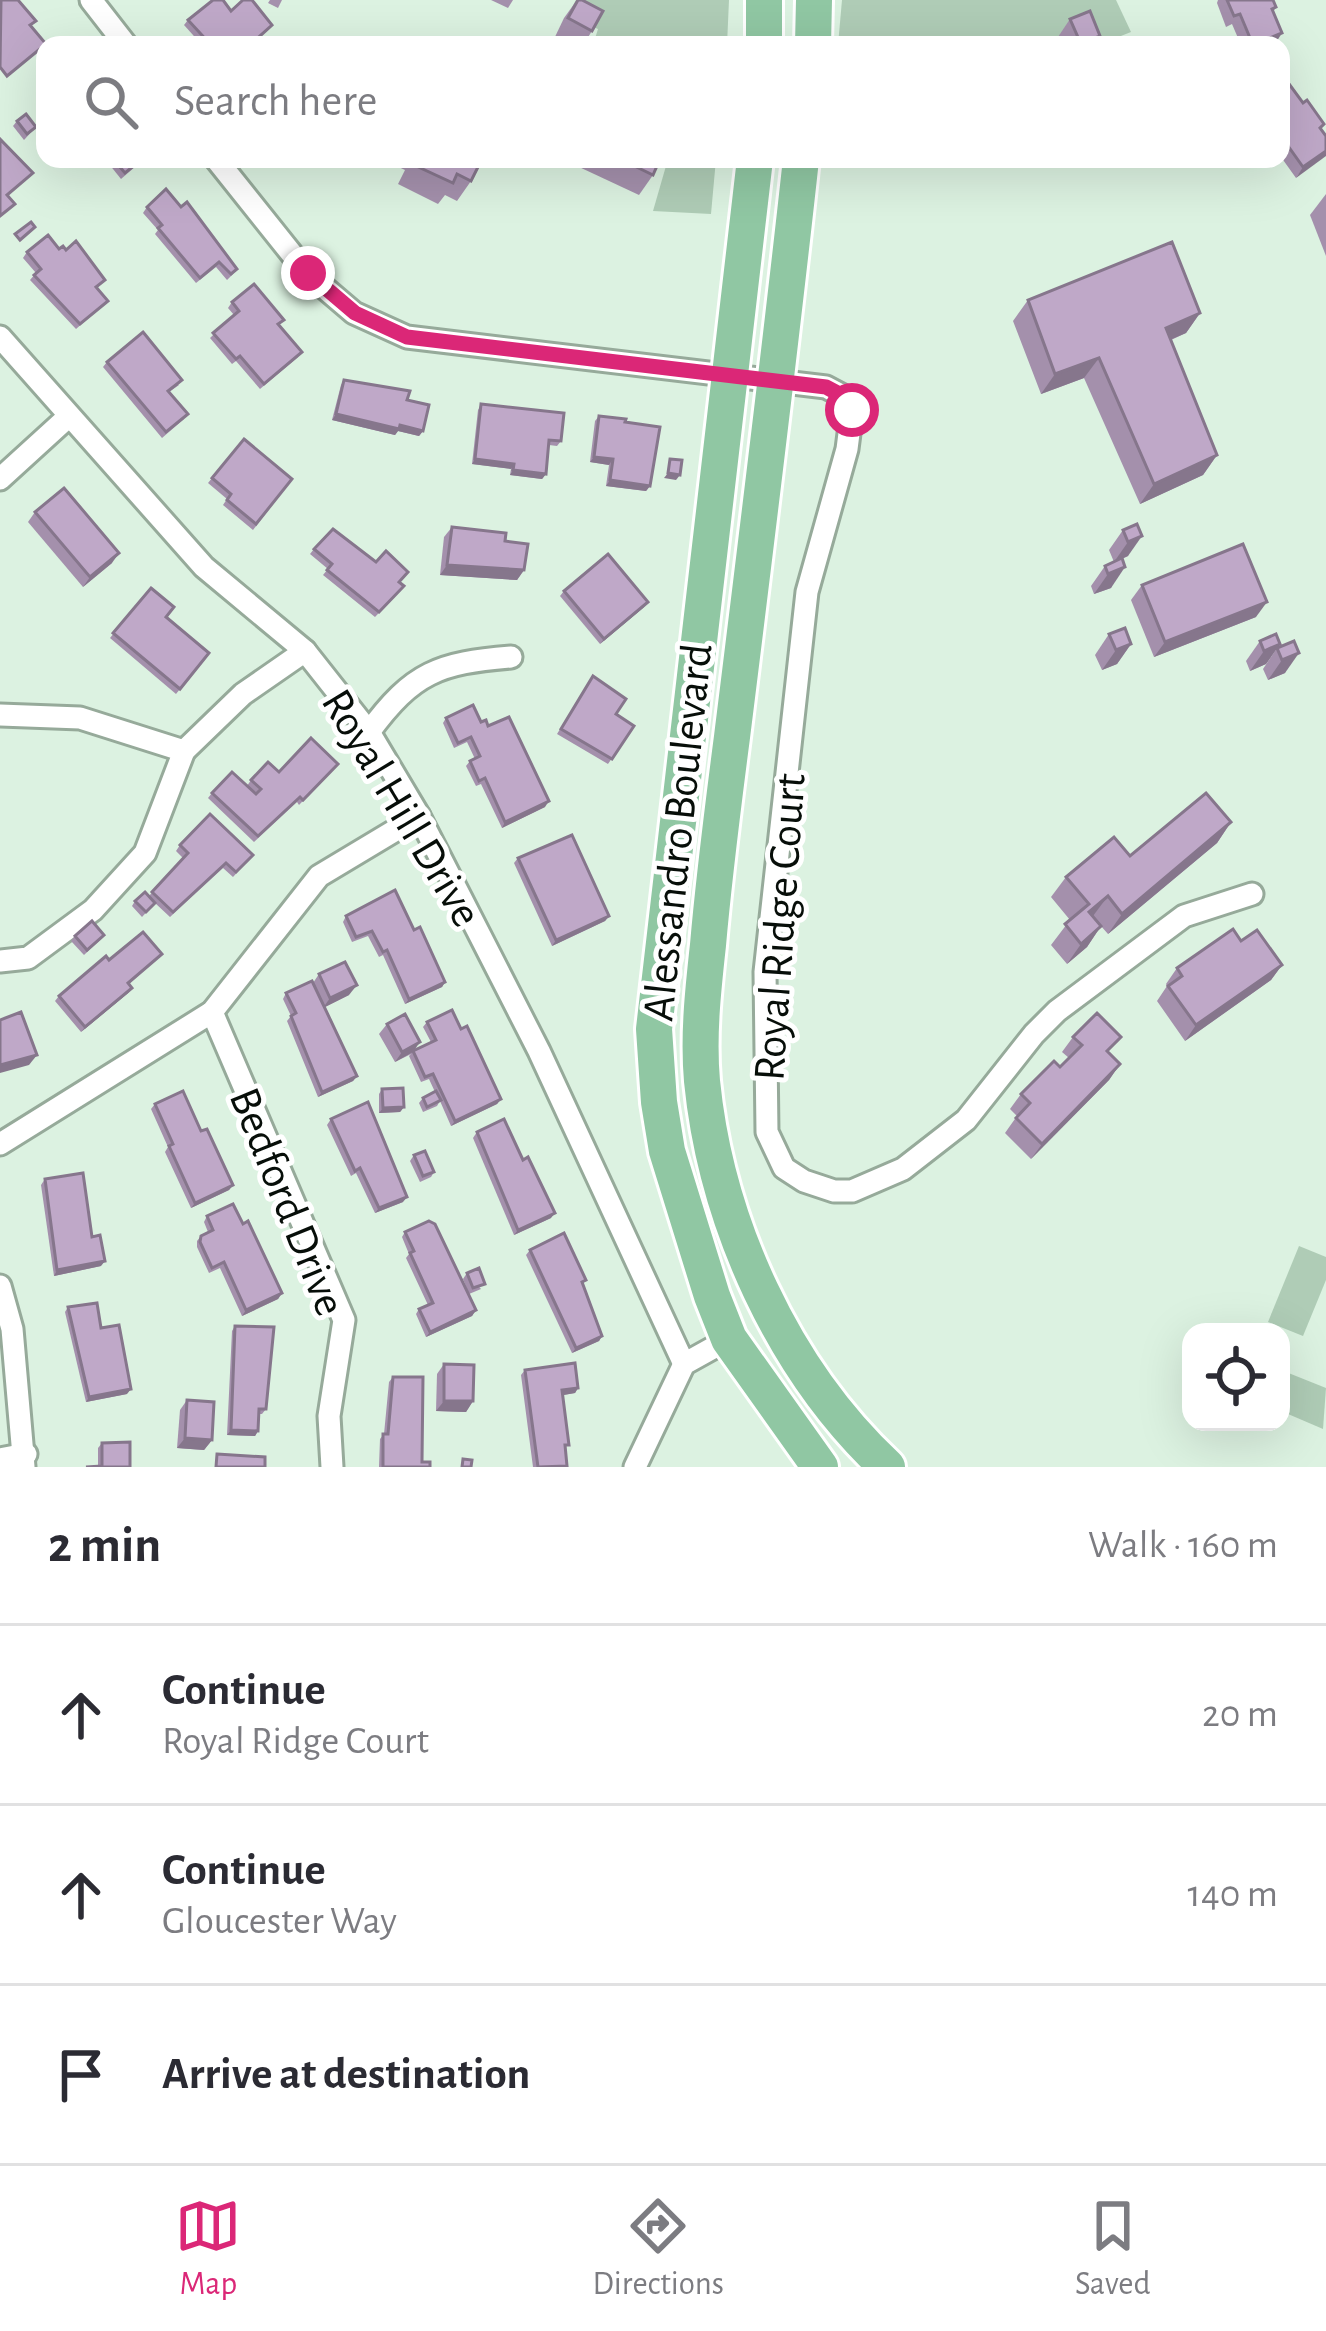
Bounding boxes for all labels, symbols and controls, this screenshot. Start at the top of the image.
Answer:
search box [36,36,1290,168]
icon: search [78,69,144,135]
text: Search here [174,79,377,124]
route end [281,246,335,300]
route start [825,383,879,437]
street label: Alessandro Boulevard [636,641,721,1023]
street label: Royal Hill Drive [313,682,489,935]
street label: Royal Ridge Court [747,772,814,1082]
street label: Bedford Drive [221,1082,353,1322]
map controls [1182,1323,1290,1431]
button: locate [1182,1323,1290,1431]
text: 2 min [48,1520,161,1571]
text: Walk · 160 m [1088,1526,1278,1565]
text: Continue [162,1668,326,1713]
icon: ahead [48,1682,114,1748]
text: 20 m [1202,1695,1278,1734]
text: Royal Ridge Court [162,1722,429,1761]
text: Continue [162,1848,326,1893]
icon: ahead [48,1862,114,1928]
text: 140 m [1188,1875,1278,1914]
text: Gloucester Way [162,1902,397,1941]
icon: arrive [48,2042,114,2108]
text: Arrive at destination [162,2052,530,2097]
tab: Map [175,2193,241,2305]
tab: Directions [592,2193,724,2305]
tab: Saved [1075,2193,1150,2305]

